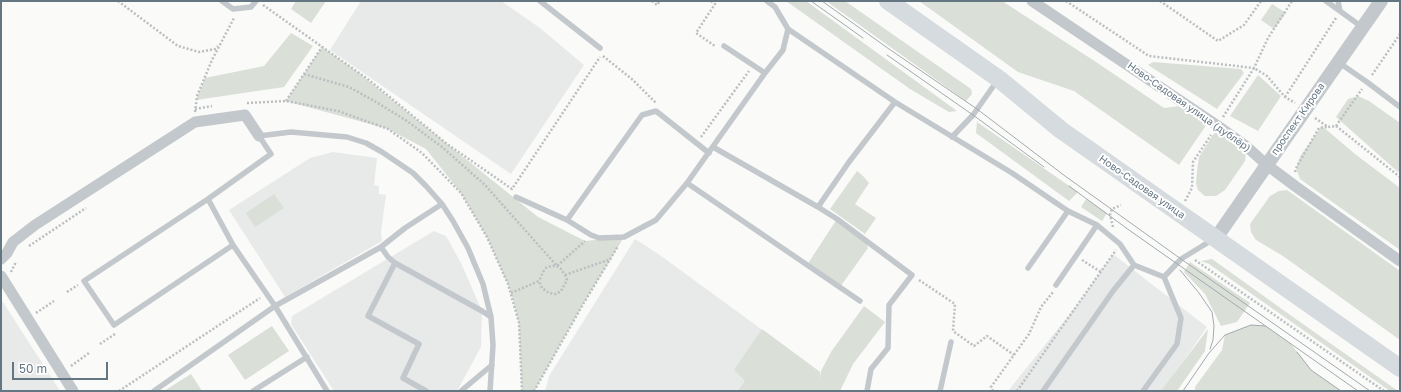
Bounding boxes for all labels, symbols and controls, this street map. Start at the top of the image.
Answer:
street label: Ново-Садовая улица (дублёр) [1125,60,1253,154]
street label: проспект Кирова [1269,81,1327,157]
street label: Ново-Садовая улица [1097,153,1187,221]
scale bar [14,354,110,380]
text: 50 m [19,361,47,376]

